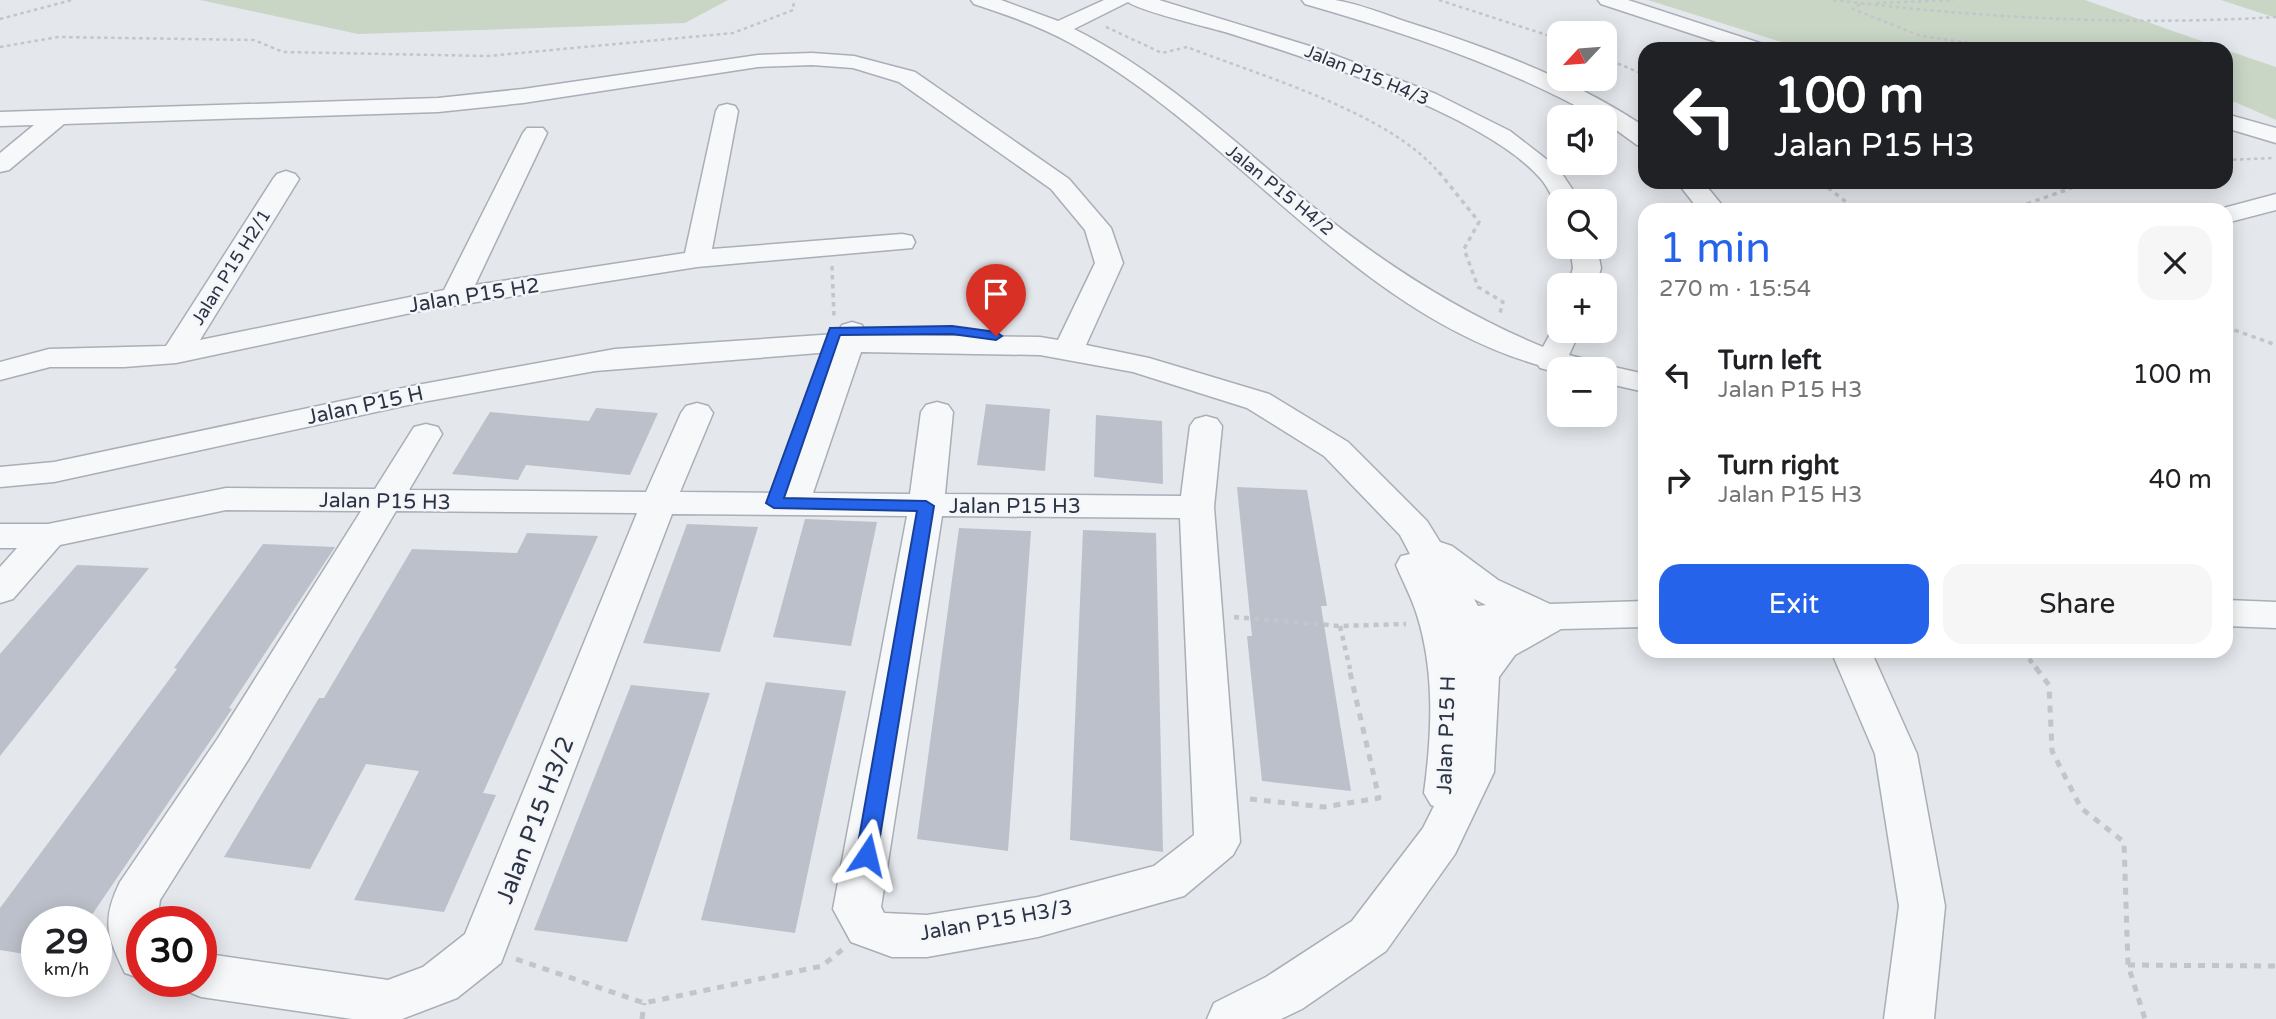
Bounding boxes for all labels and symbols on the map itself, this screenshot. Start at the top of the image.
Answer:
north arrow [1547,21,1617,91]
street label: Jalan P15 H4/3 [1302,40,1432,110]
street label: Jalan P15 H4/2 [1222,140,1338,240]
street label: Jalan P15 H2/1 [187,205,275,329]
pin [966,264,1026,336]
street label: Jalan P15 H2 [407,273,541,318]
street label: Jalan P15 H [304,381,426,430]
street label: Jalan P15 H3 [319,488,451,515]
street label: Jalan P15 H3 [949,494,1081,519]
street label: Jalan P15 H [1432,675,1461,795]
street label: Jalan P15 H3/2 [490,733,581,908]
position arrow [830,818,904,892]
street label: Jalan P15 H3/3 [918,895,1074,946]
speed limit sign: 30 [126,906,217,997]

